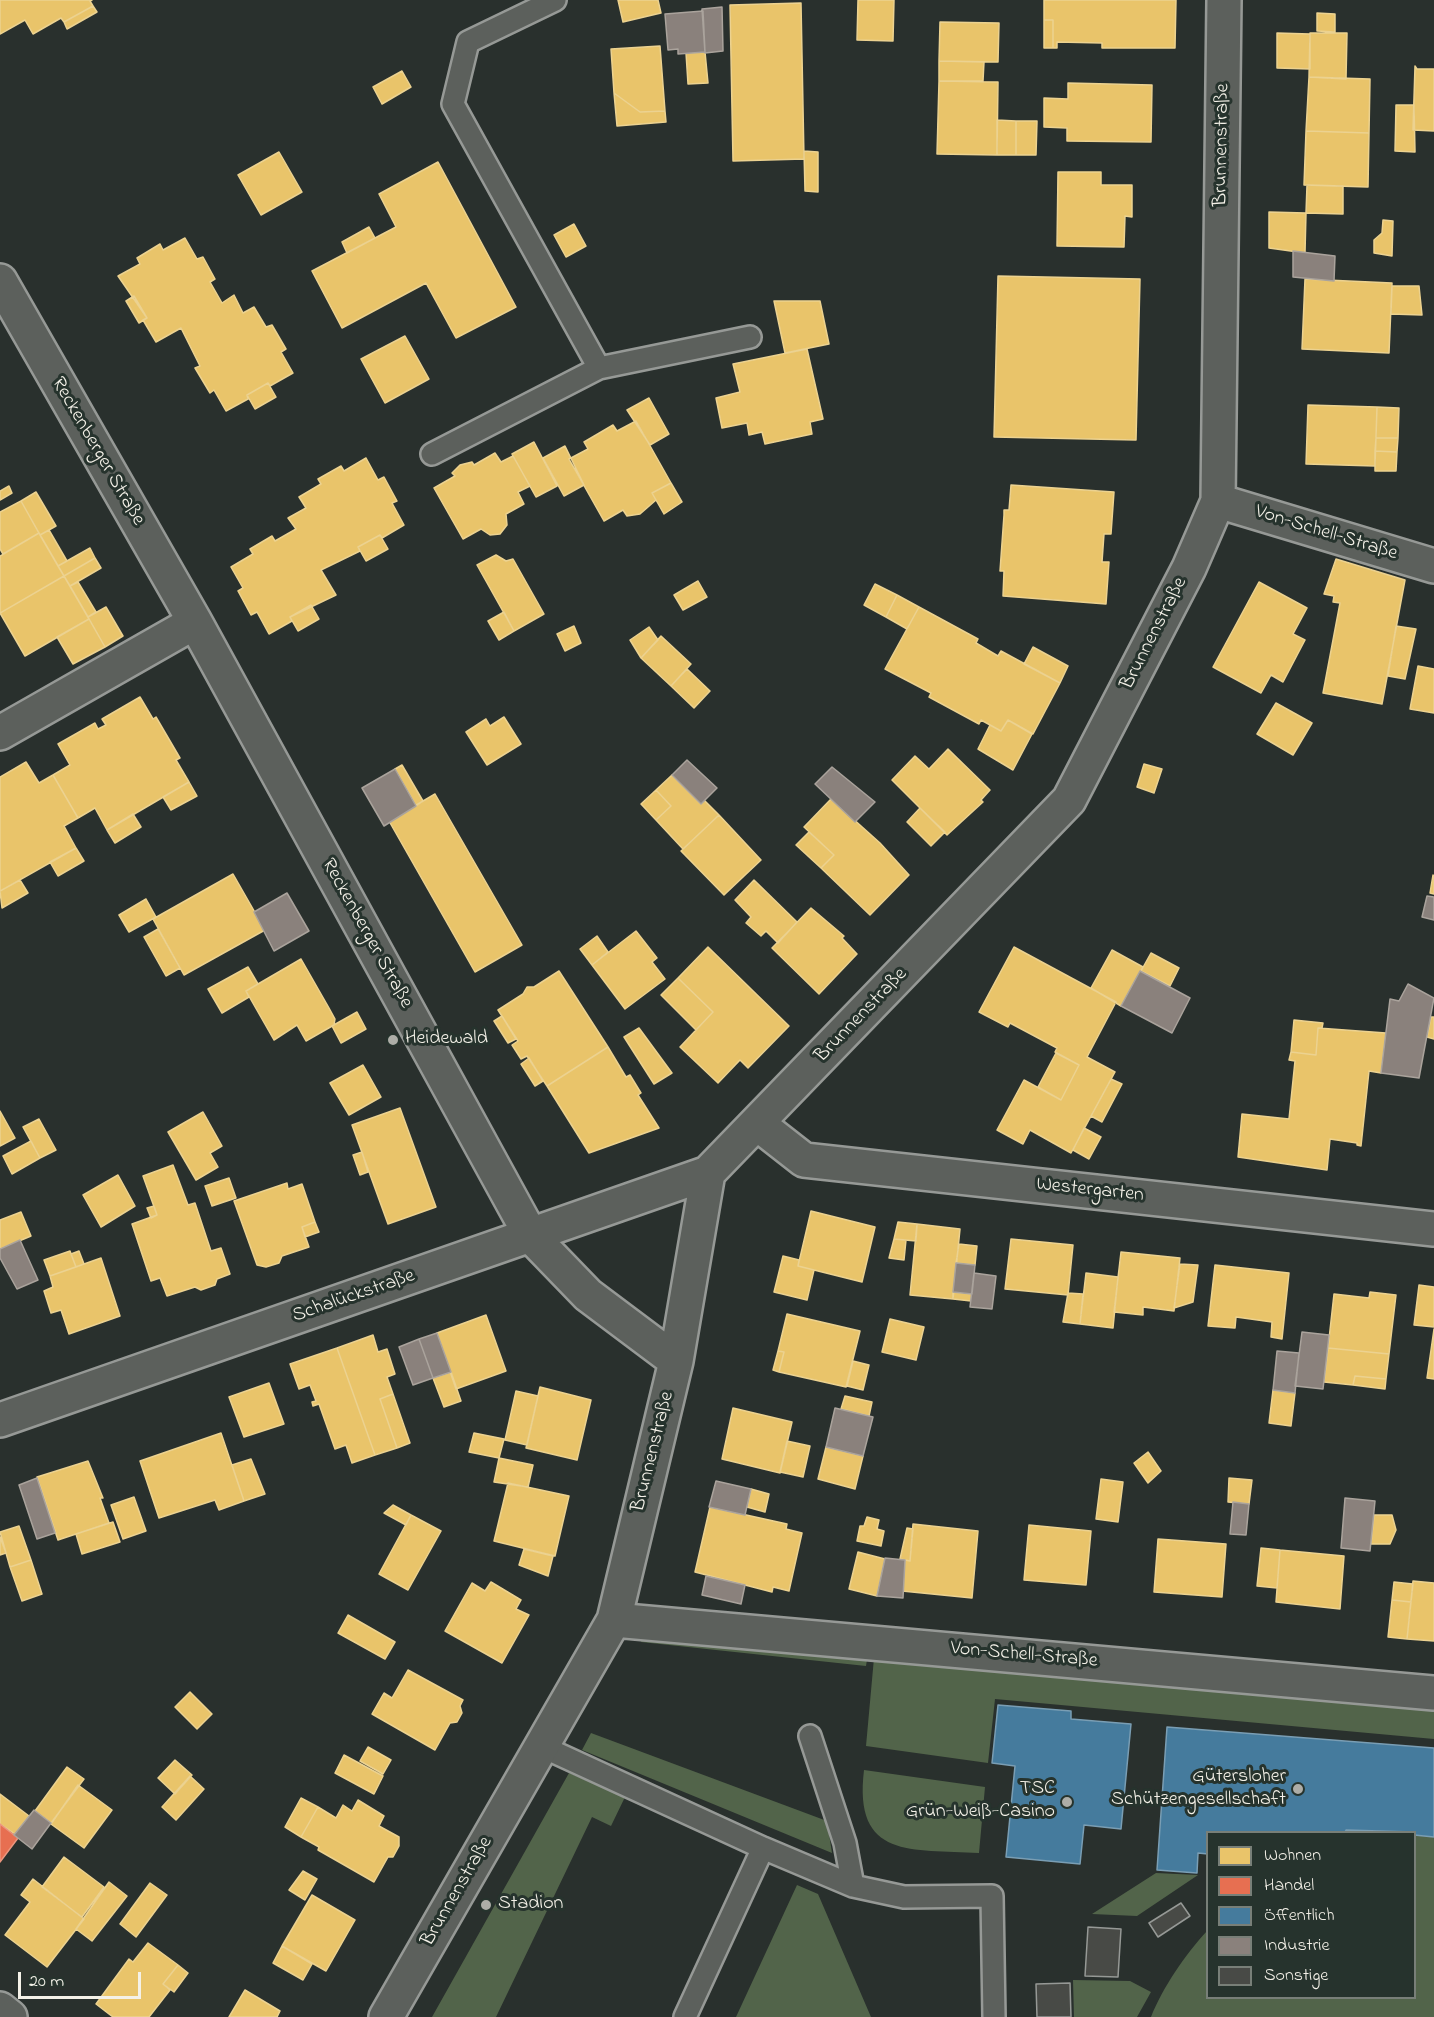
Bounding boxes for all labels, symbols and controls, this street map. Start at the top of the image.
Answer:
street label: Brunnenstraße [1210,83,1236,207]
street label: Reckenberger Straße [45,374,149,530]
street label: Von-Schell-Straße [1252,501,1400,567]
street label: Brunnenstraße [1116,574,1194,694]
street label: Reckenberger Straße [315,855,417,1013]
street label: Brunnenstraße [811,963,913,1069]
place label: Heidewald [405,1028,488,1052]
marker: Heidewald [386,1033,400,1047]
street label: Westergarten [1035,1173,1145,1209]
street label: Schalückstraße [290,1265,418,1329]
street label: Brunnenstraße [627,1389,681,1515]
street label: Von-Schell-Straße [949,1638,1099,1674]
place label: Gütersloher Schützengesellschaft [1111,1766,1286,1813]
place label: TSC Grün-Weiß-Casino [906,1778,1055,1825]
marker: Gütersloher Schützengesellschaft [1291,1782,1305,1796]
marker: TSC Grün-Weiß-Casino [1060,1795,1074,1809]
legend [1206,1831,1416,1999]
street label: Brunnenstraße [417,1833,499,1951]
text: Wohnen [1264,1843,1321,1869]
text: Handel [1264,1873,1314,1899]
place label: Stadion [498,1893,563,1917]
marker: Stadion [479,1898,493,1912]
text: Öffentlich [1264,1903,1335,1929]
text: Industrie [1264,1933,1330,1959]
scale bar [21,1960,144,1998]
text: Sonstige [1264,1963,1328,1989]
text: 20 m [29,1969,64,1995]

